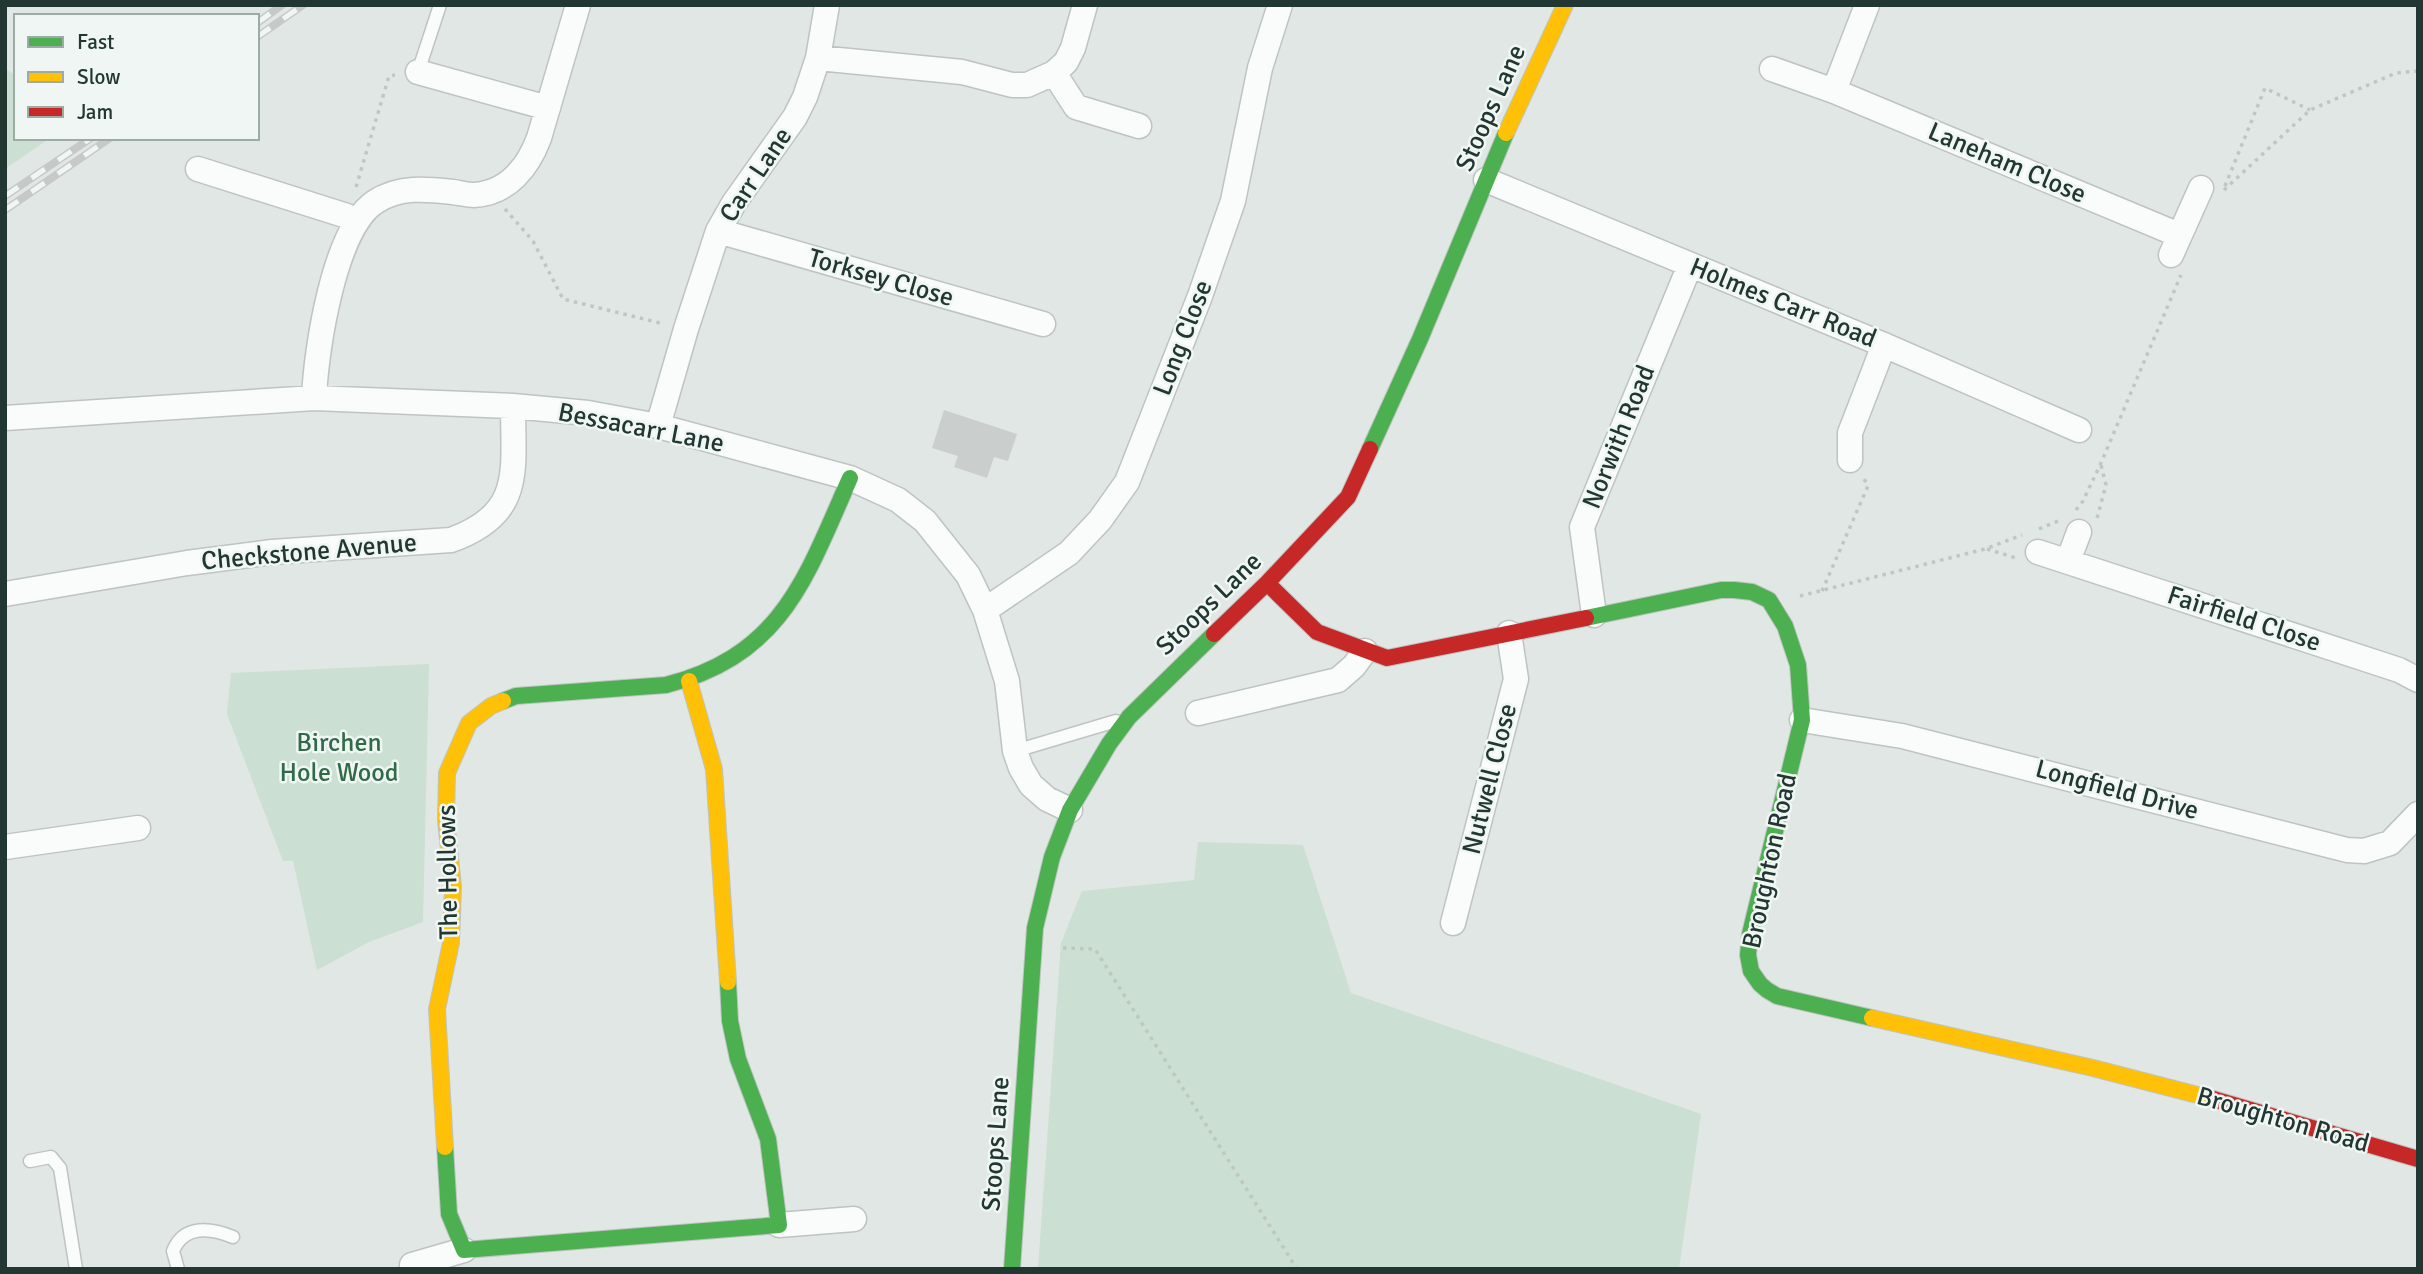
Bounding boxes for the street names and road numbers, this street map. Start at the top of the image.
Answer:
street label: Stoops Lane [1449,40,1533,176]
street label: Laneham Close [1923,115,2091,211]
street label: Carr Lane [713,122,799,228]
street label: Torksey Close [805,242,957,314]
street label: Holmes Carr Road [1685,251,1881,355]
street label: Long Close [1146,276,1220,400]
street label: Norwith Road [1576,361,1662,513]
street label: Bessacarr Lane [555,396,727,460]
street label: Checkstone Avenue [200,527,418,577]
street label: Stoops Lane [1149,546,1269,662]
street label: Fairfield Close [2163,579,2325,659]
street label: Nutwell Close [1456,700,1524,858]
street label: Longfield Drive [2032,753,2202,827]
street label: Broughton Road [1736,771,1804,951]
street label: The Hollows [431,804,465,940]
street label: Stoops Lane [975,1076,1017,1212]
street label: Broughton Road [2193,1080,2373,1160]

